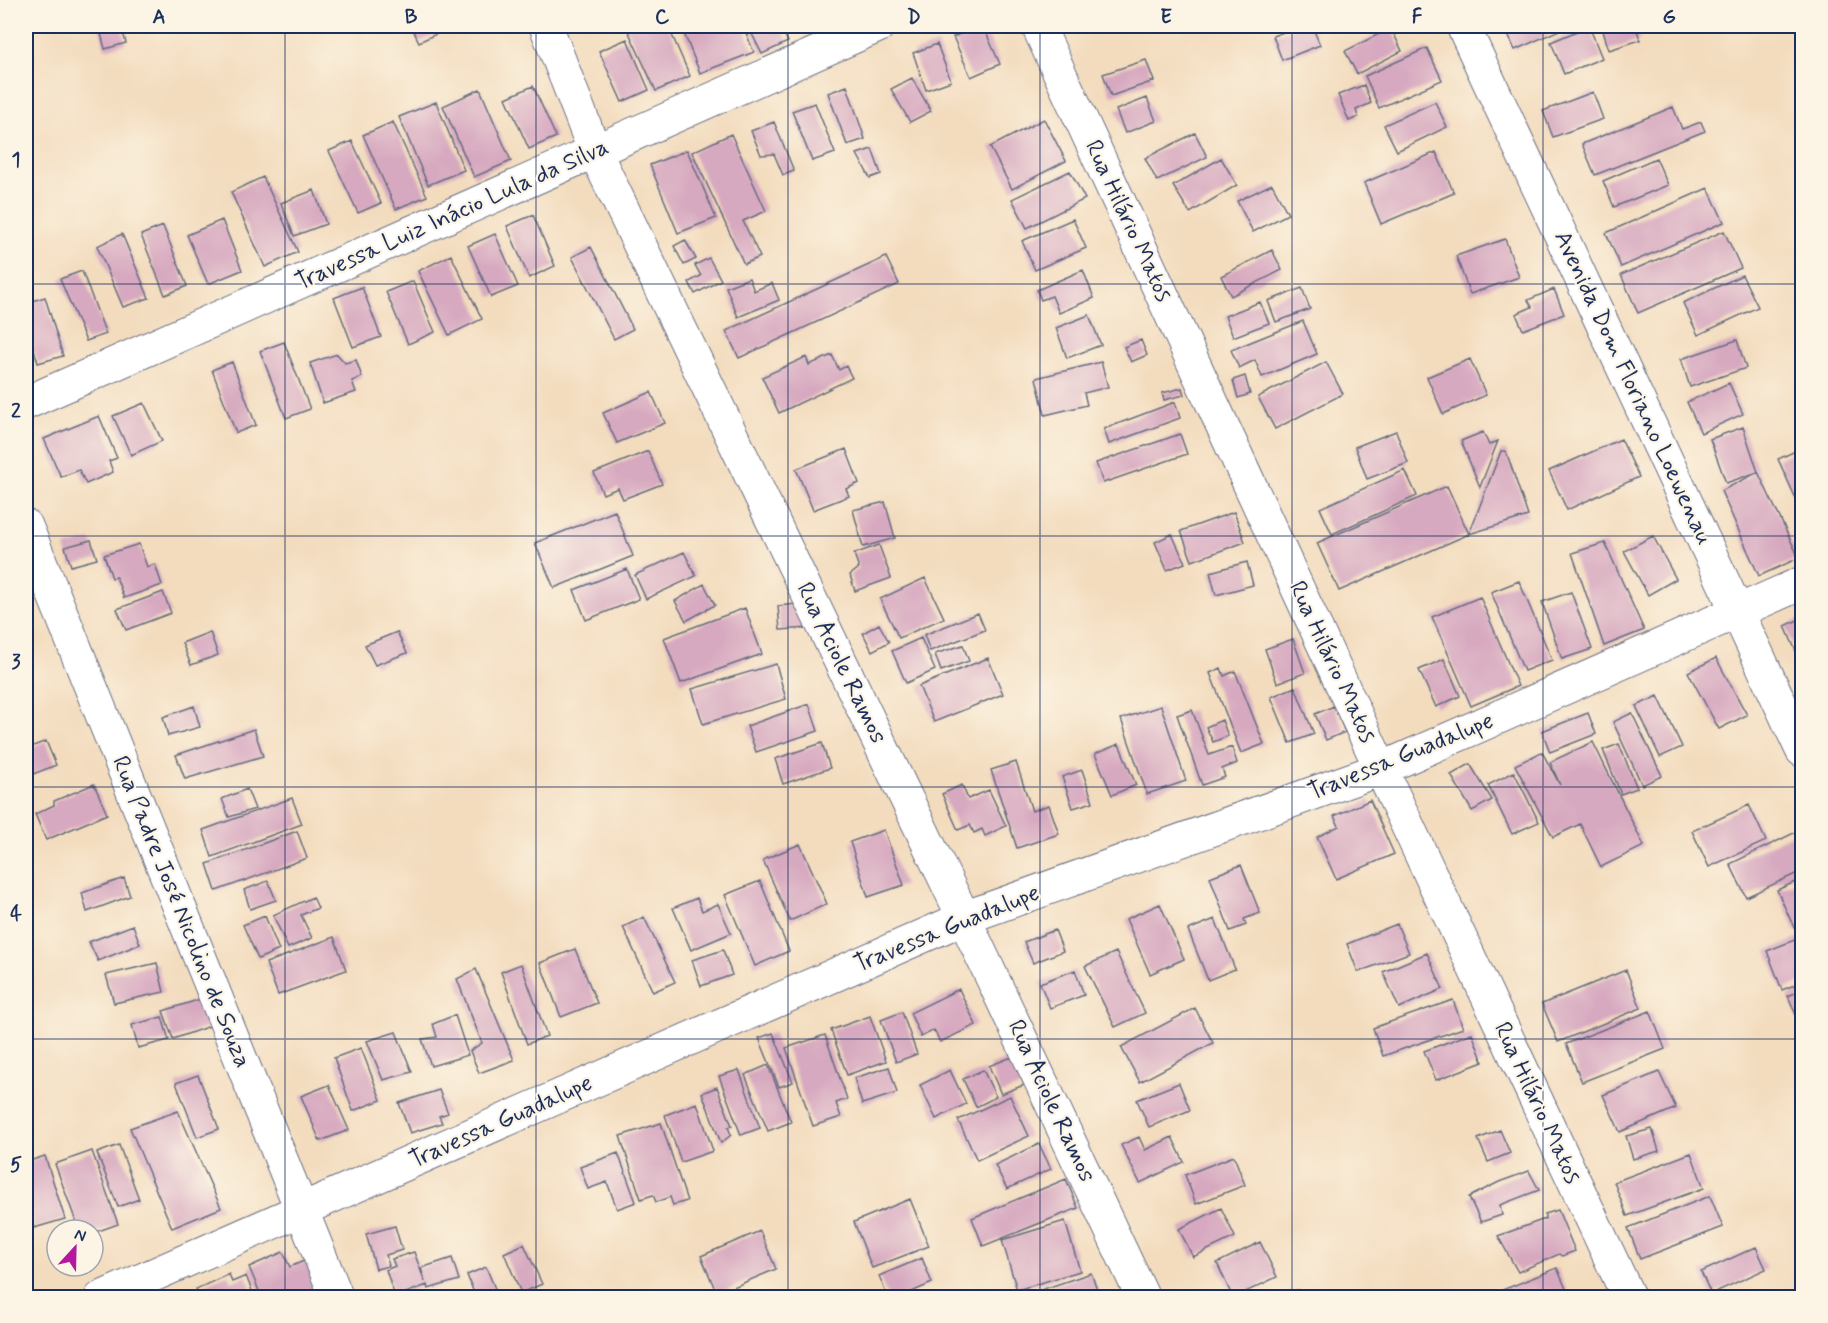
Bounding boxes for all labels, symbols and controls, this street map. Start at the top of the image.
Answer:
text: A [152,4,166,31]
text: B [405,4,418,31]
text: C [655,4,670,31]
text: D [907,4,921,31]
text: E [1160,4,1172,31]
text: F [1412,4,1423,31]
text: G [1662,4,1676,31]
street label: Travessa Luiz Inácio Lula da Silva [290,132,614,298]
street label: Rua Hilário Matos [1077,135,1179,307]
text: 1 [12,147,20,174]
street label: Avenida Dom Floriano Loewenau [1546,226,1720,550]
text: 2 [11,398,21,425]
street label: Rua Hilário Matos [1281,576,1383,748]
street label: Rua Aciole Ramos [789,577,894,749]
text: 3 [11,649,21,676]
street label: Travessa Guadalupe [1304,706,1498,808]
street label: Rua Padre José Nicolino de Souza [104,751,258,1073]
street label: Travessa Guadalupe [850,878,1044,980]
text: 4 [10,901,22,928]
street label: Rua Aciole Ramos [1000,1015,1102,1187]
street label: Rua Hilário Matos [1486,1017,1588,1189]
street label: Travessa Guadalupe [404,1068,598,1176]
text: 5 [10,1152,22,1179]
north arrow [45,1218,105,1278]
text: N [71,1224,89,1247]

